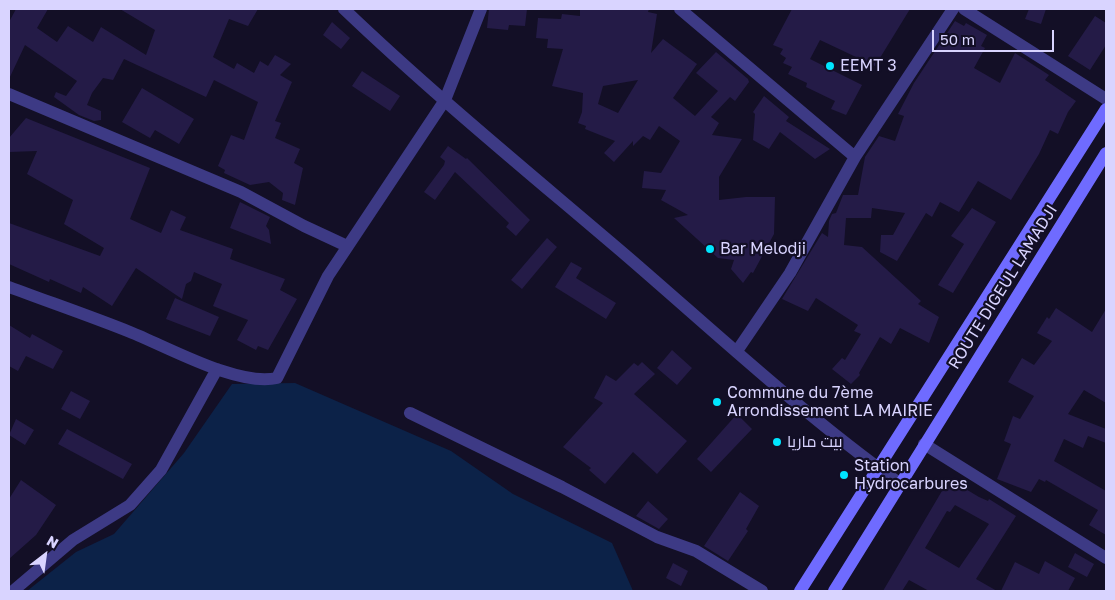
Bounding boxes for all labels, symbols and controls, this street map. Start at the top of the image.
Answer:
scale bar [935,20,1058,52]
text: 50 m [940,30,975,48]
place label: EEMT 3 [840,56,897,76]
marker: EEMT 3 [824,60,836,72]
street label: ROUTE DIGEUL LAMADJI [945,201,1061,373]
place label: Bar Melodji [720,239,806,259]
marker: Bar Melodji [704,243,716,255]
place label: Commune du 7ème Arrondissement LA MAIRIE [727,383,933,421]
marker: Commune du 7ème Arrondissement LA MAIRIE [711,396,723,408]
place label: بيت ماريا [787,432,843,452]
marker: بيت ماريا [771,436,783,448]
place label: Station Hydrocarbures [854,456,968,494]
marker: Station Hydrocarbures [838,469,850,481]
north arrow [20,530,70,580]
text: N [44,532,62,552]

